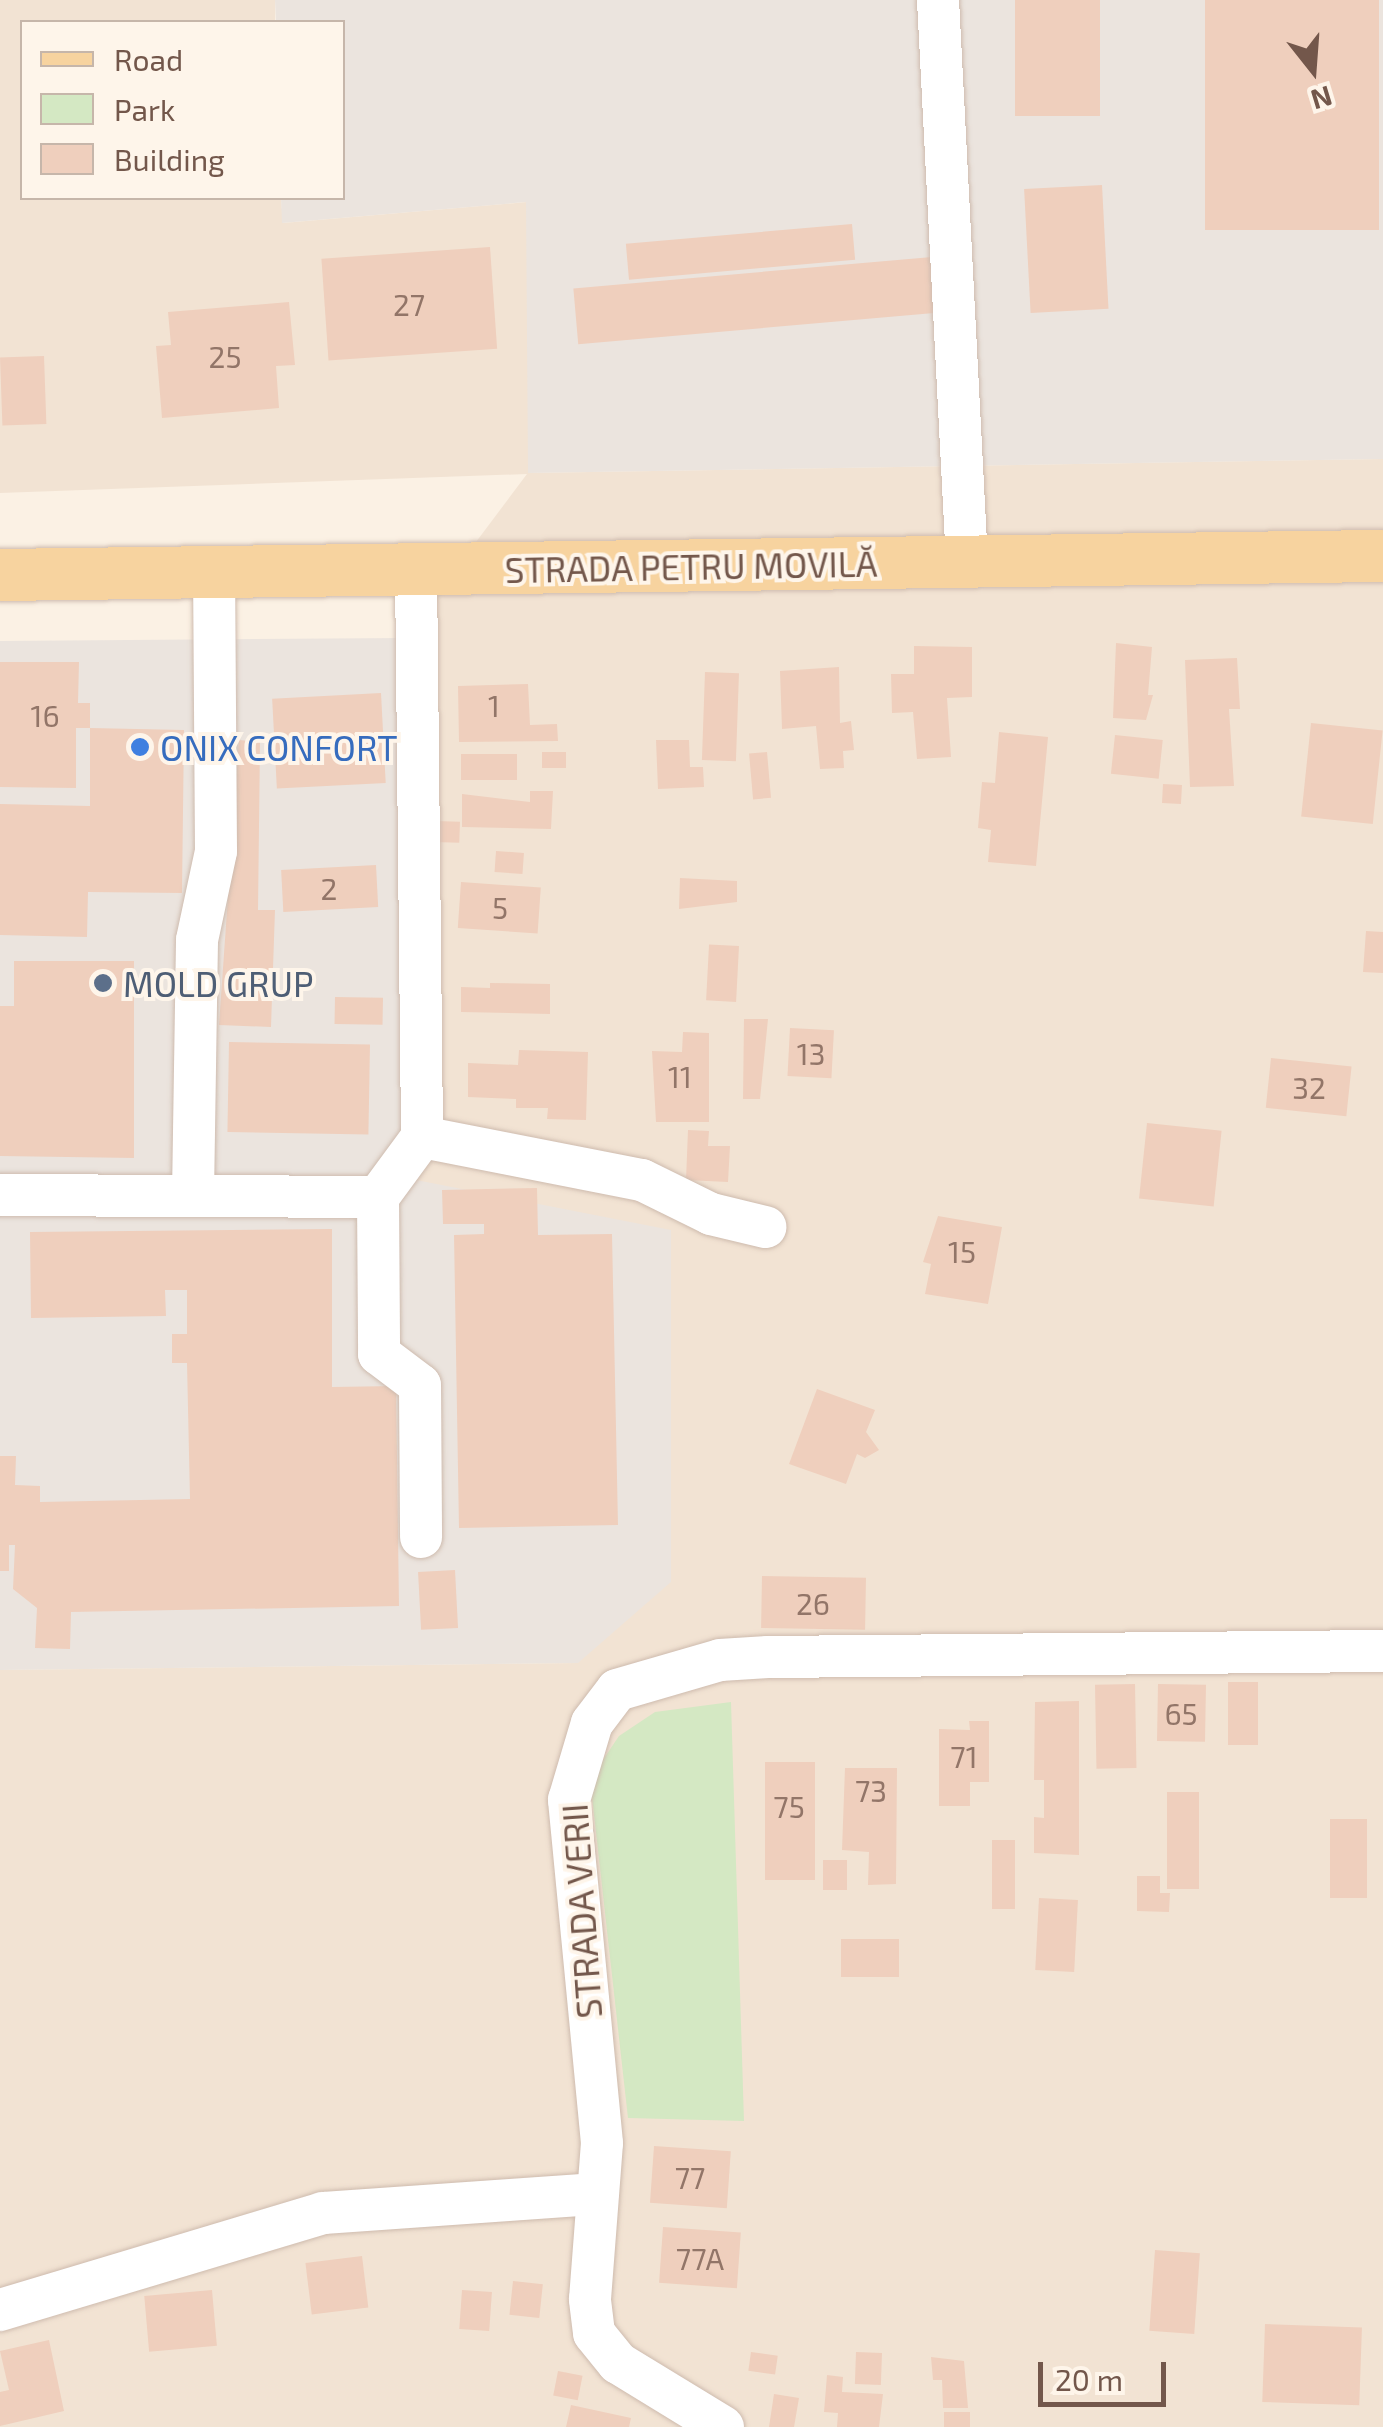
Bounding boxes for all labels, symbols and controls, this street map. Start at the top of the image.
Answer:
legend [20,20,345,200]
north arrow [1263,20,1363,120]
text: Road [114,41,183,77]
text: N [1307,79,1336,118]
text: Park [114,91,175,127]
text: Building [114,141,225,177]
house number: 27 [393,286,425,322]
house number: 25 [209,338,241,374]
street label: STRADA PETRU MOVILĂ [504,542,878,590]
house number: 1 [488,687,500,723]
house number: 16 [30,697,60,733]
place label: ONIX CONFORT [160,726,398,768]
marker: ONIX CONFORT [129,736,151,758]
house number: 2 [321,870,337,906]
house number: 5 [492,889,508,925]
place label: MOLD GRUP [123,962,314,1004]
marker: MOLD GRUP [92,972,114,994]
house number: 13 [797,1035,825,1071]
house number: 11 [668,1058,692,1094]
house number: 32 [1292,1069,1326,1105]
house number: 15 [948,1233,976,1269]
house number: 26 [796,1585,830,1621]
house number: 65 [1164,1695,1198,1731]
house number: 71 [950,1738,978,1774]
house number: 73 [855,1772,887,1808]
house number: 75 [773,1788,805,1824]
street label: STRADA VERII [552,1801,610,2021]
house number: 77 [675,2159,705,2195]
house number: 77A [676,2240,724,2276]
scale bar [1043,2342,1170,2404]
text: 20 m [1055,2361,1123,2397]

